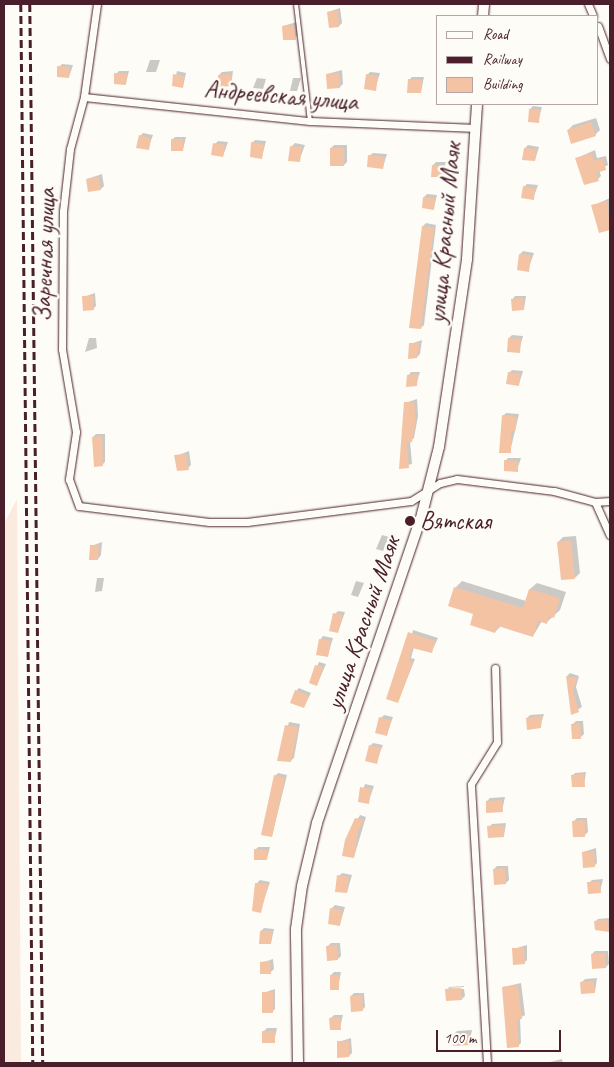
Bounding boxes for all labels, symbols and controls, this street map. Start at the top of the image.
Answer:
legend [436,15,599,105]
text: Road [483,25,508,44]
text: Railway [483,50,522,69]
street label: Андреевская улица [202,74,360,118]
text: Building [483,75,522,94]
street label: улица Красный Маяк [422,141,468,325]
street label: Заречная улица [28,187,62,323]
place label: Вятская [420,506,491,536]
marker: Вятская [404,515,416,527]
street label: улица Красный Маяк [319,532,407,714]
scale bar [439,1020,564,1052]
text: 100 m [444,1029,476,1048]

